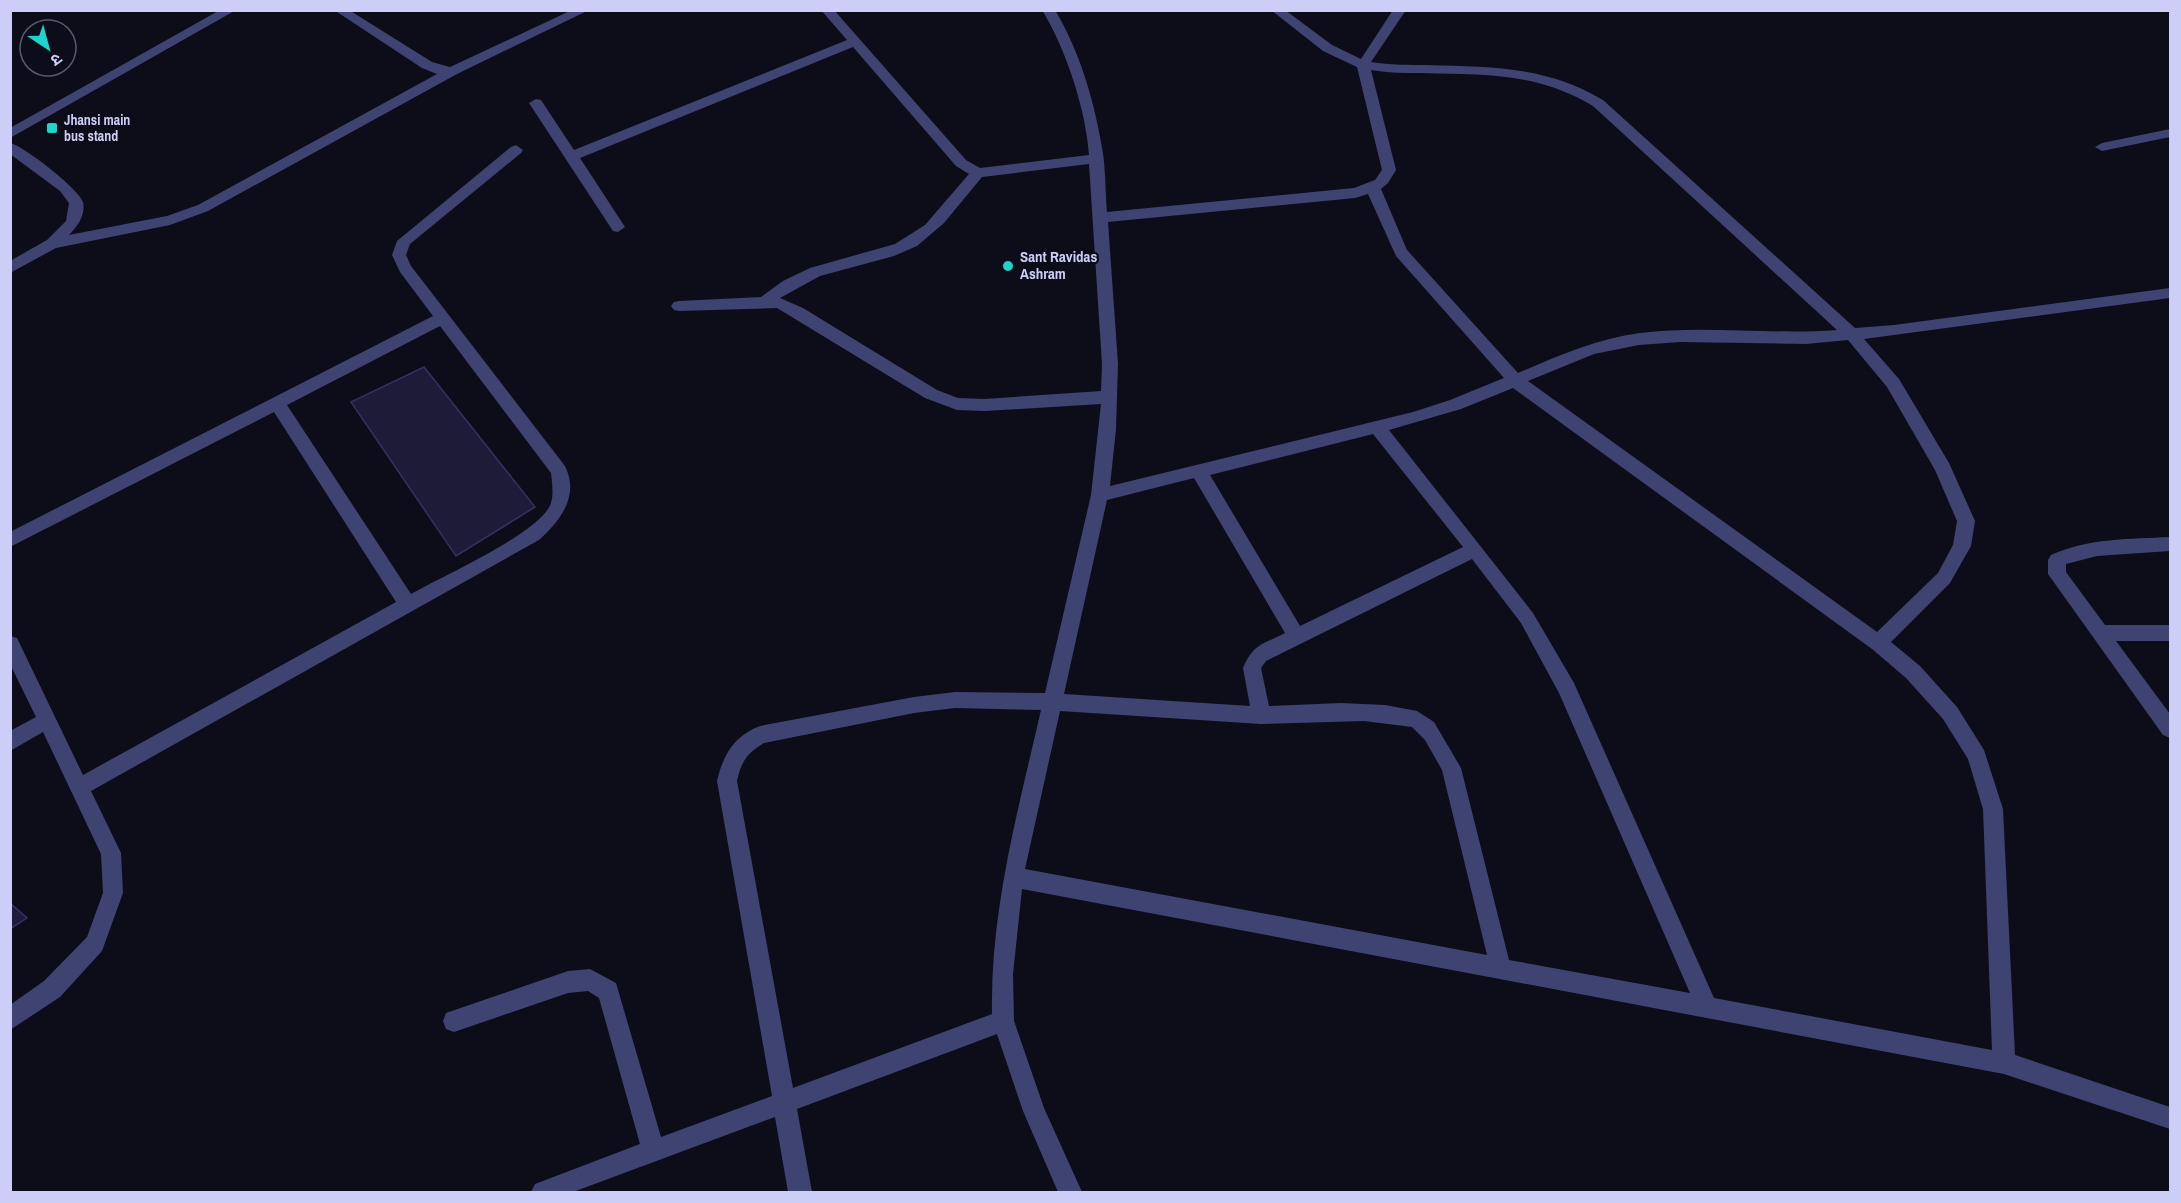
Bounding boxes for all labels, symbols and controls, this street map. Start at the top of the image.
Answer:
north arrow [18,18,78,78]
text: उ [46,48,67,72]
place label: Jhansi main bus stand [64,111,130,145]
marker: Jhansi main bus stand [45,121,59,135]
place label: Sant Ravidas Ashram [1020,246,1097,284]
marker: Sant Ravidas Ashram [1001,259,1015,273]

